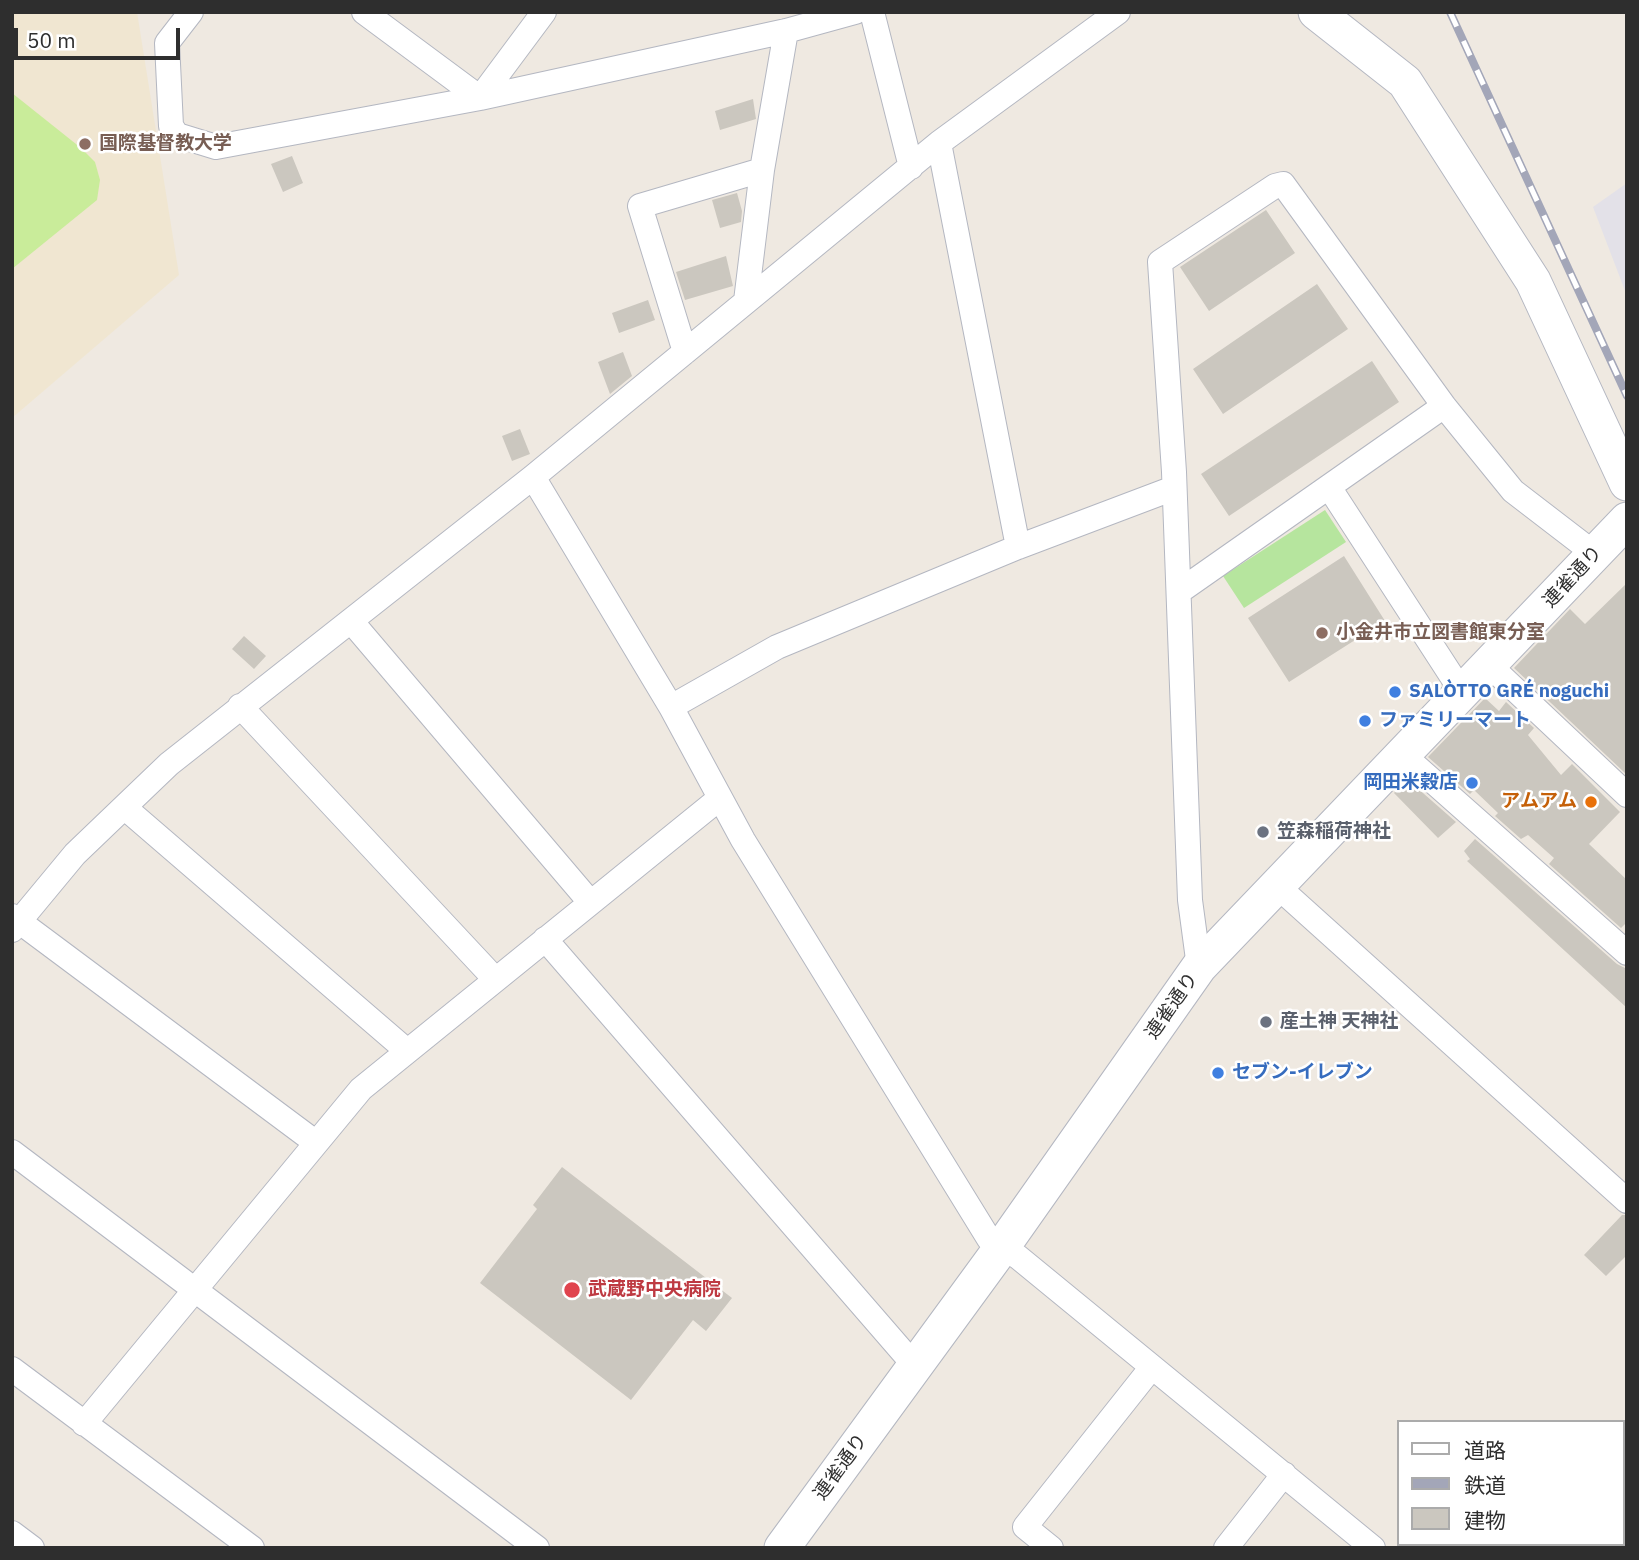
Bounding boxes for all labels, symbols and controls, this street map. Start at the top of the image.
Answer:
scale bar [18,14,184,58]
text: 50 m [27,26,76,54]
place label: 国際基督教大学 [99,133,232,155]
marker: 国際基督教大学 [77,136,93,152]
street label: 連雀通り [1539,541,1607,613]
place label: 小金井市立図書館東分室 [1336,622,1545,644]
marker: 小金井市立図書館東分室 [1314,625,1330,641]
place label: SALÒTTO GRÉ noguchi [1409,681,1609,703]
marker: SALÒTTO GRÉ noguchi [1387,684,1403,700]
place label: ファミリーマート [1379,710,1531,732]
marker: ファミリーマート [1357,713,1373,729]
place label: 岡田米穀店 [1363,772,1458,794]
marker: 岡田米穀店 [1464,775,1480,791]
place label: アムアム [1501,791,1577,813]
marker: アムアム [1583,794,1599,810]
place label: 笠森稲荷神社 [1277,821,1391,843]
marker: 笠森稲荷神社 [1255,824,1271,840]
street label: 連雀通り [1141,968,1203,1044]
place label: 産土神 天神社 [1280,1011,1398,1033]
marker: 産土神 天神社 [1258,1014,1274,1030]
place label: セブン-イレブン [1232,1062,1373,1084]
marker: セブン-イレブン [1210,1065,1226,1081]
place label: 武蔵野中央病院 [588,1279,721,1301]
marker: 武蔵野中央病院 [562,1280,582,1300]
legend [1398,1420,1625,1546]
street label: 連雀通り [809,1430,873,1504]
text: 道路 [1464,1436,1506,1464]
text: 鉄道 [1464,1471,1506,1499]
text: 建物 [1464,1506,1506,1534]

